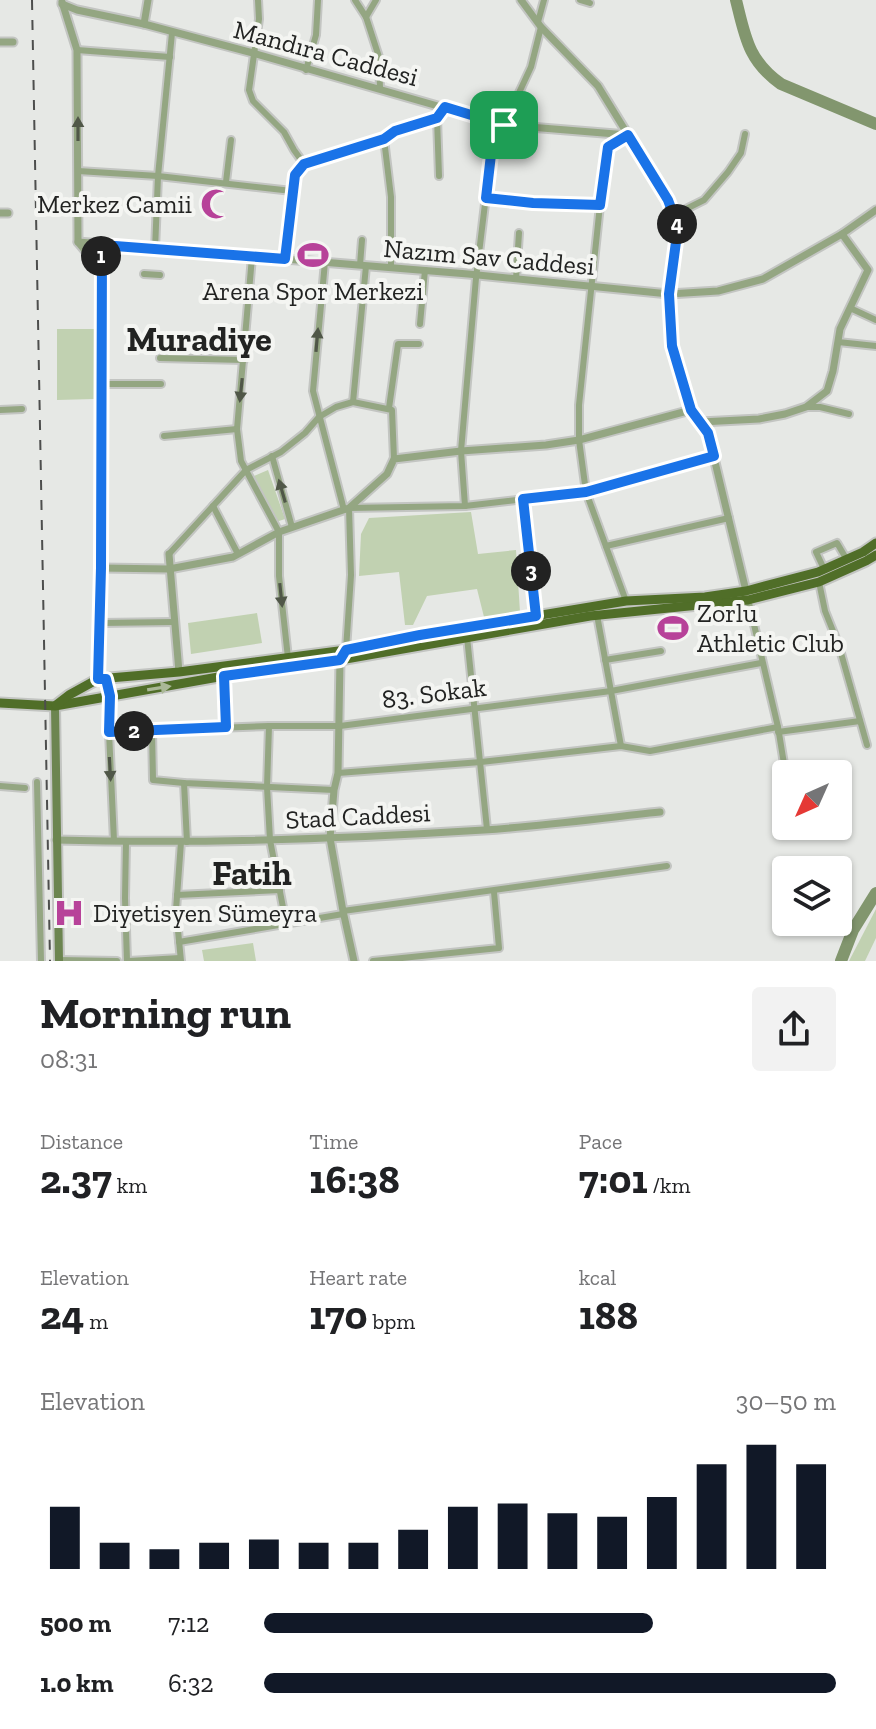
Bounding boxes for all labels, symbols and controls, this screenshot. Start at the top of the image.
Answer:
street label: Mandıra Caddesi [230,13,422,93]
pin [470,91,538,159]
icon: arrive [482,103,526,147]
one-way arrow [72,116,84,141]
mosque icon: Merkez Camii [199,187,233,221]
place label: Merkez Camii [37,188,192,220]
pin: 4 [657,204,697,244]
text: 4 [671,210,683,237]
street label: Nazım Sav Caddesi [382,232,596,282]
pin: 1 [81,236,121,276]
sports icon: Arena Spor Merkezi [296,238,330,272]
text: 1 [97,242,105,269]
place label: Arena Spor Merkezi [202,275,424,307]
district label: Muradiye [126,319,272,360]
one-way arrow [311,327,324,352]
one-way arrow [235,378,248,403]
one-way arrow [275,479,288,503]
pin: 3 [511,551,551,591]
text: 3 [525,557,537,584]
one-way arrow [275,583,288,608]
place label: Zorlu Athletic Club [697,597,844,659]
sports icon: Zorlu Athletic Club [656,611,690,645]
street label: 83. Sokak [380,671,488,715]
one-way arrow [147,681,172,694]
pin: 2 [114,711,154,751]
text: 2 [128,717,140,744]
one-way arrow [104,757,117,782]
north arrow [772,760,852,840]
map controls [772,760,852,936]
street label: Stad Caddesi [285,796,431,836]
district label: Fatih [212,853,292,894]
button: layers [772,856,852,936]
hospital icon: Diyetisyen Sümeyra [52,896,86,930]
place label: Diyetisyen Sümeyra [93,897,318,929]
text: Morning run [40,986,291,1039]
button: share [752,987,836,1071]
text: 08:31 [40,1043,98,1075]
text: Distance [40,1128,123,1155]
text: Time [309,1128,358,1155]
text: Pace [579,1128,622,1155]
text: 2.37 [40,1155,112,1203]
text: 16:38 [309,1155,400,1203]
text: 7:01 [579,1155,648,1203]
text: km [112,1172,147,1199]
text: /km [648,1172,690,1199]
text: Elevation [40,1264,129,1291]
text: Heart rate [309,1264,407,1291]
text: kcal [579,1264,616,1291]
text: 24 [40,1291,84,1339]
text: 170 [309,1291,368,1339]
text: 188 [579,1291,638,1339]
text: m [84,1308,108,1335]
text: bpm [368,1308,415,1335]
text: Elevation [40,1385,145,1417]
text: 30–50 m [736,1385,836,1417]
text: 500 m [40,1607,111,1639]
text: 7:12 [168,1607,209,1639]
text: 1.0 km [40,1667,113,1699]
text: 6:32 [168,1667,214,1699]

